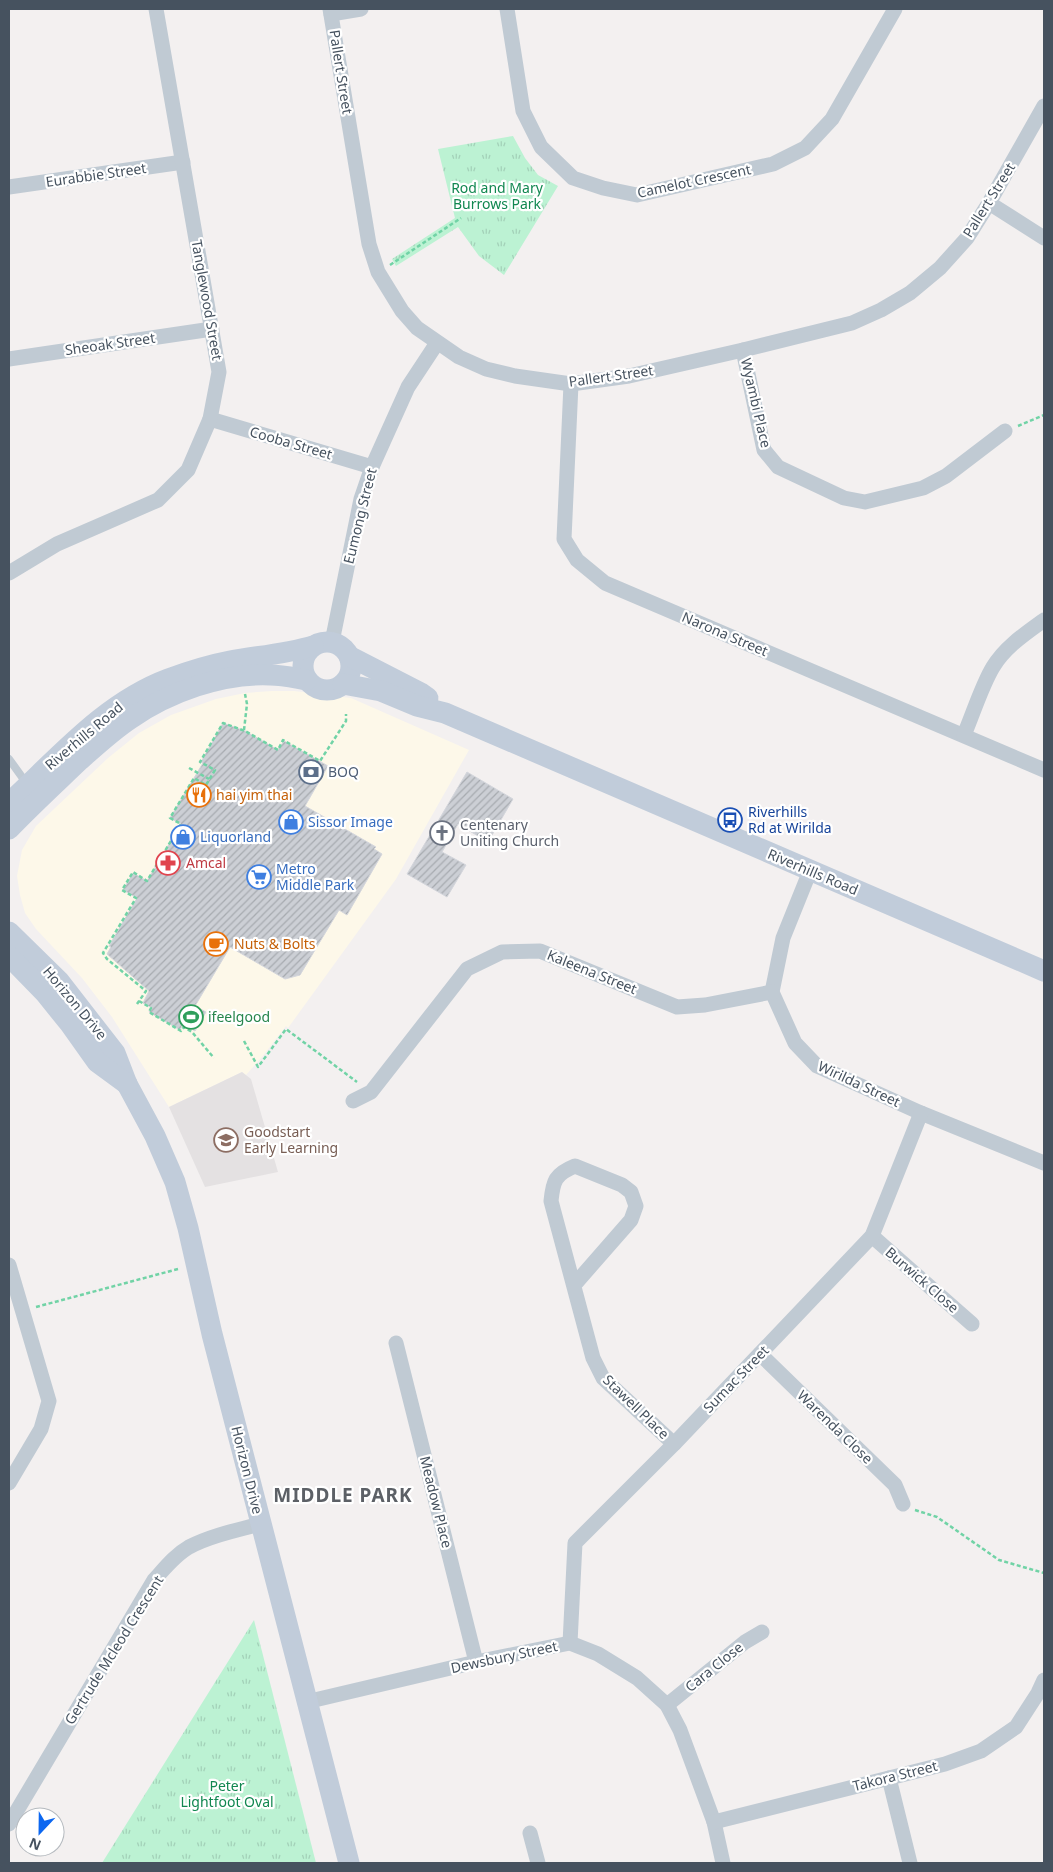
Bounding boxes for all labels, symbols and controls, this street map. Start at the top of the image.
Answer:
street label: Pallert Street [325,28,358,115]
street label: Eurabbie Street [44,158,147,191]
street label: Camelot Crescent [635,159,752,202]
street label: Pallert Street [958,159,1019,241]
park label: Rod and Mary Burrows Park [451,178,544,213]
street label: Tanglewood Street [188,238,227,362]
street label: Sheoak Street [64,328,156,359]
street label: Wyambi Place [737,356,776,450]
street label: Pallert Street [568,360,654,391]
street label: Cooba Street [248,422,335,463]
street label: Eumong Street [338,466,381,566]
street label: Narona Street [679,607,771,660]
street label: Riverhills Road [41,697,127,774]
bank icon: BOQ [298,759,324,785]
place label: BOQ [328,762,359,781]
restaurant icon: hai yim thai [186,782,212,808]
place label: hai yim thai [216,785,292,804]
place label: Riverhills Rd at Wirilda [748,802,832,837]
bus stop icon: Riverhills Rd at Wirilda [717,807,743,833]
shop icon: Sissor Image [278,809,304,835]
place label: Sissor Image [308,812,393,831]
place label: Centenary Uniting Church [460,815,559,850]
church icon: Centenary Uniting Church [429,820,455,846]
shop icon: Liquorland [170,824,196,850]
place label: Liquorland [200,827,271,846]
street label: Riverhills Road [765,844,861,899]
pharmacy icon: Amcal [155,850,181,876]
place label: Amcal [186,853,226,872]
place label: Metro Middle Park [276,859,355,894]
supermarket icon: Metro Middle Park [246,864,272,890]
cafe icon: Nuts & Bolts [203,931,229,957]
place label: Nuts & Bolts [234,934,316,953]
street label: Kaleena Street [545,945,640,998]
street label: Horizon Drive [39,962,112,1043]
sports icon: ifeelgood [178,1004,204,1030]
place label: ifeelgood [208,1007,270,1026]
street label: Wirilda Street [815,1056,903,1111]
place label: Goodstart Early Learning [244,1122,338,1157]
school or university icon: Goodstart Early Learning [213,1127,239,1153]
street label: Burwick Close [882,1242,963,1317]
street label: Sumac Street [699,1341,773,1416]
street label: Stawell Place [599,1370,674,1443]
street label: Warenda Close [793,1386,877,1468]
street label: Horizon Drive [227,1424,268,1516]
street label: Meadow Place [416,1454,457,1550]
district label: MIDDLE PARK [273,1482,413,1508]
street label: Gertrude Mcleod Crescent [60,1572,167,1728]
street label: Dewsbury Street [449,1636,559,1677]
street label: Cara Close [681,1637,747,1696]
street label: Takora Street [851,1756,939,1795]
park label: Peter Lightfoot Oval [180,1776,274,1811]
north arrow [15,1807,65,1857]
text: N [26,1834,44,1855]

